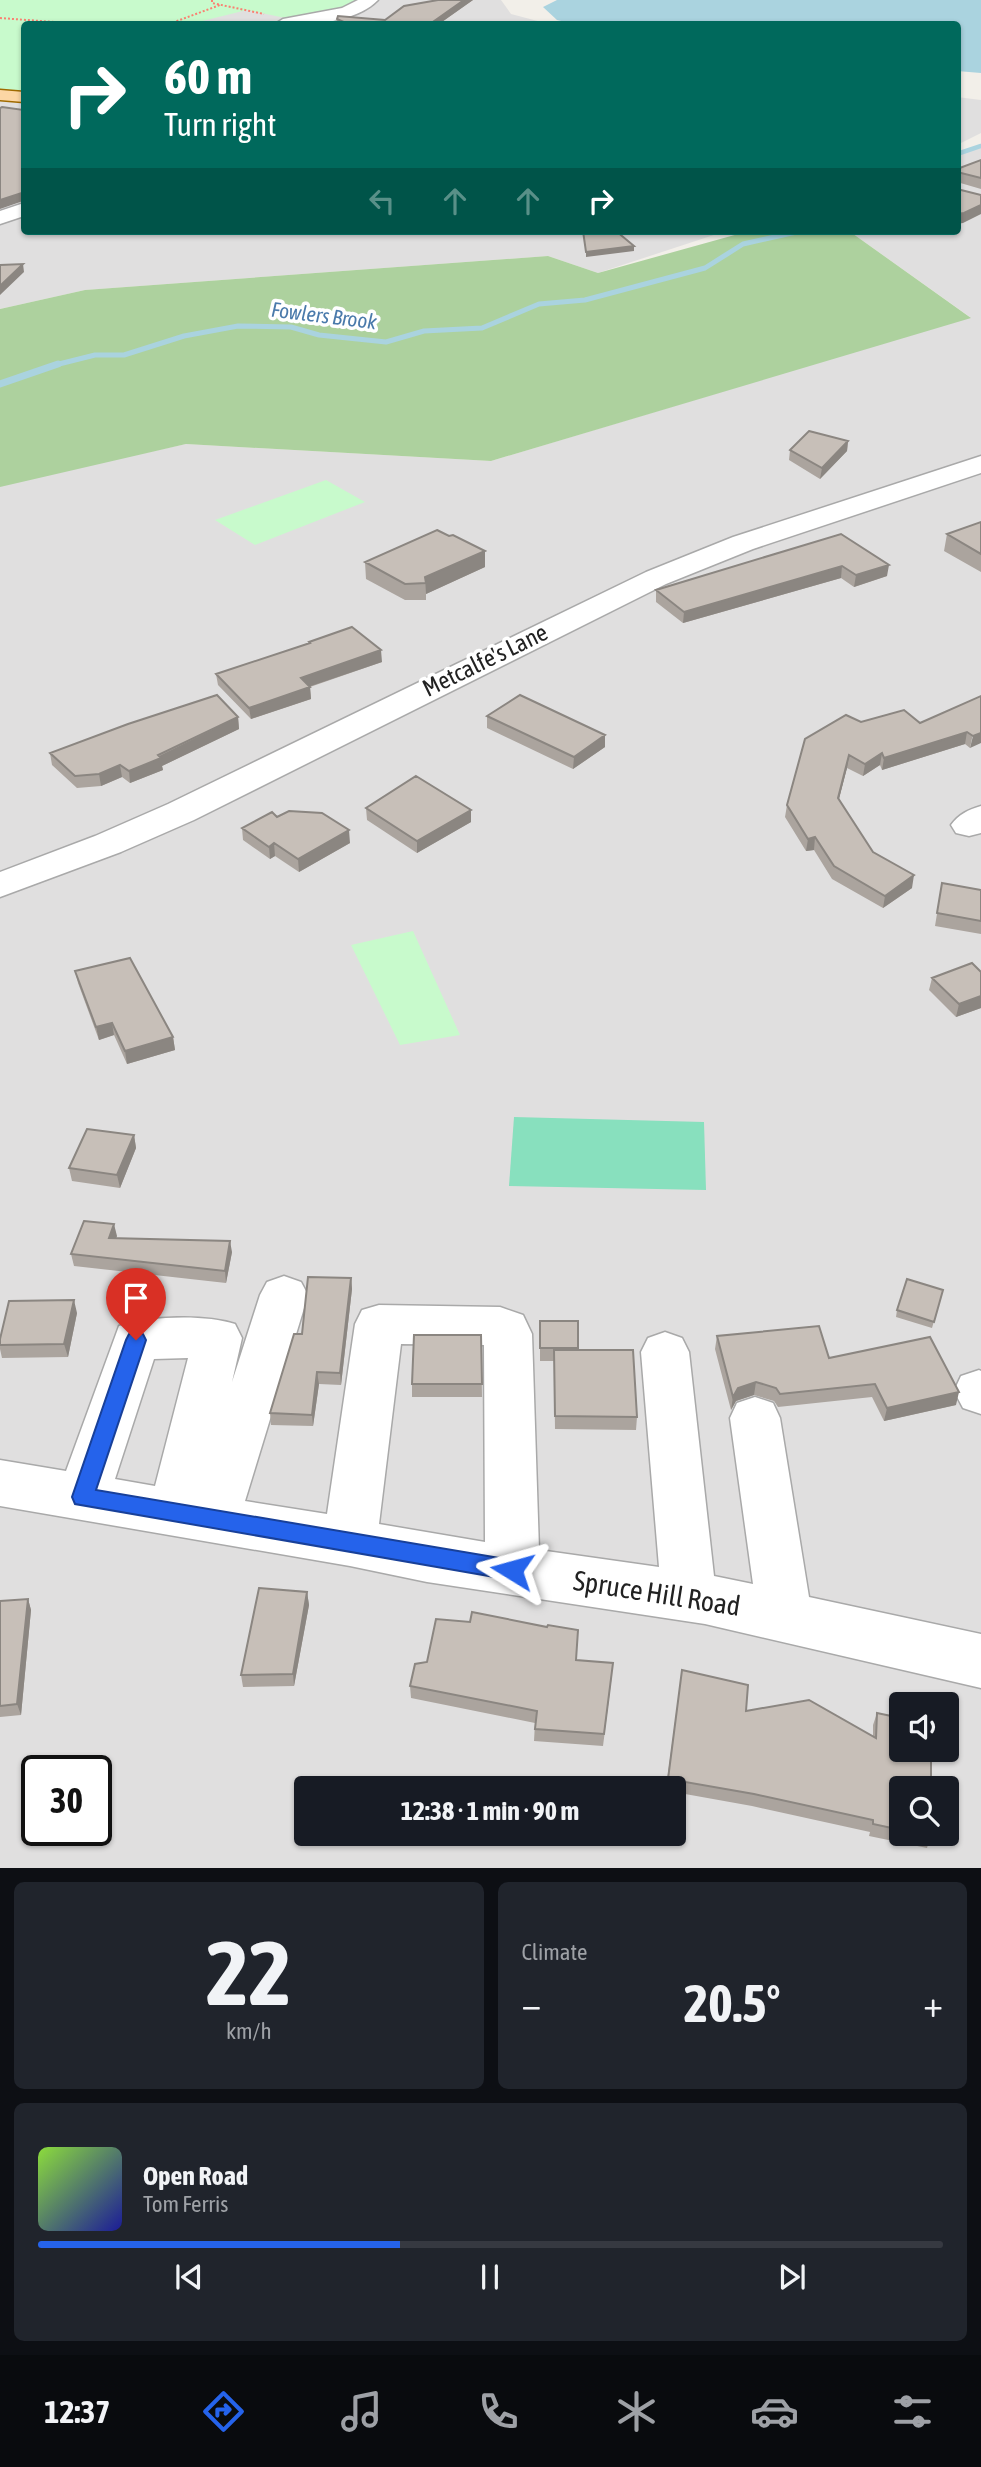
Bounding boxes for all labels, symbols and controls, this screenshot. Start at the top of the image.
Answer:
text: 60 m [164,48,252,104]
icon: right [49,49,140,140]
text: Turn right [164,106,277,143]
icon: left [363,182,401,220]
icon: ahead [436,182,474,220]
icon: ahead [509,182,547,220]
icon: right [582,182,620,220]
water label: Fowlers Brook [270,297,379,333]
street label: Metcalfe's Lane [418,618,552,702]
pin [106,1268,166,1340]
icon: arrive [117,1279,155,1317]
position arrow [475,1533,549,1607]
street label: Spruce Hill Road [571,1564,743,1622]
map controls [889,1692,959,1846]
button: sound [889,1692,959,1762]
speed limit sign: 30 [21,1755,112,1846]
button: search [889,1776,959,1846]
text: 12:38 · 1 min · 90 m [401,1796,579,1826]
text: 22 [206,1920,292,2024]
text: Climate [522,1939,587,1965]
text: 20.5° [684,1973,781,2033]
text: − [522,1982,541,2025]
text: + [923,1982,943,2025]
text: km/h [226,2018,272,2044]
text: Open Road [143,2161,248,2191]
text: Tom Ferris [143,2191,228,2217]
icon: previous [170,2258,208,2296]
icon: pause [471,2258,509,2296]
icon: next [773,2258,811,2296]
icon: directions [199,2387,248,2436]
icon: music [337,2387,386,2436]
icon: phone [474,2387,523,2436]
icon: climate [612,2387,661,2436]
icon: car [750,2387,799,2436]
icon: filters [888,2387,937,2436]
text: 12:37 [44,2393,110,2430]

